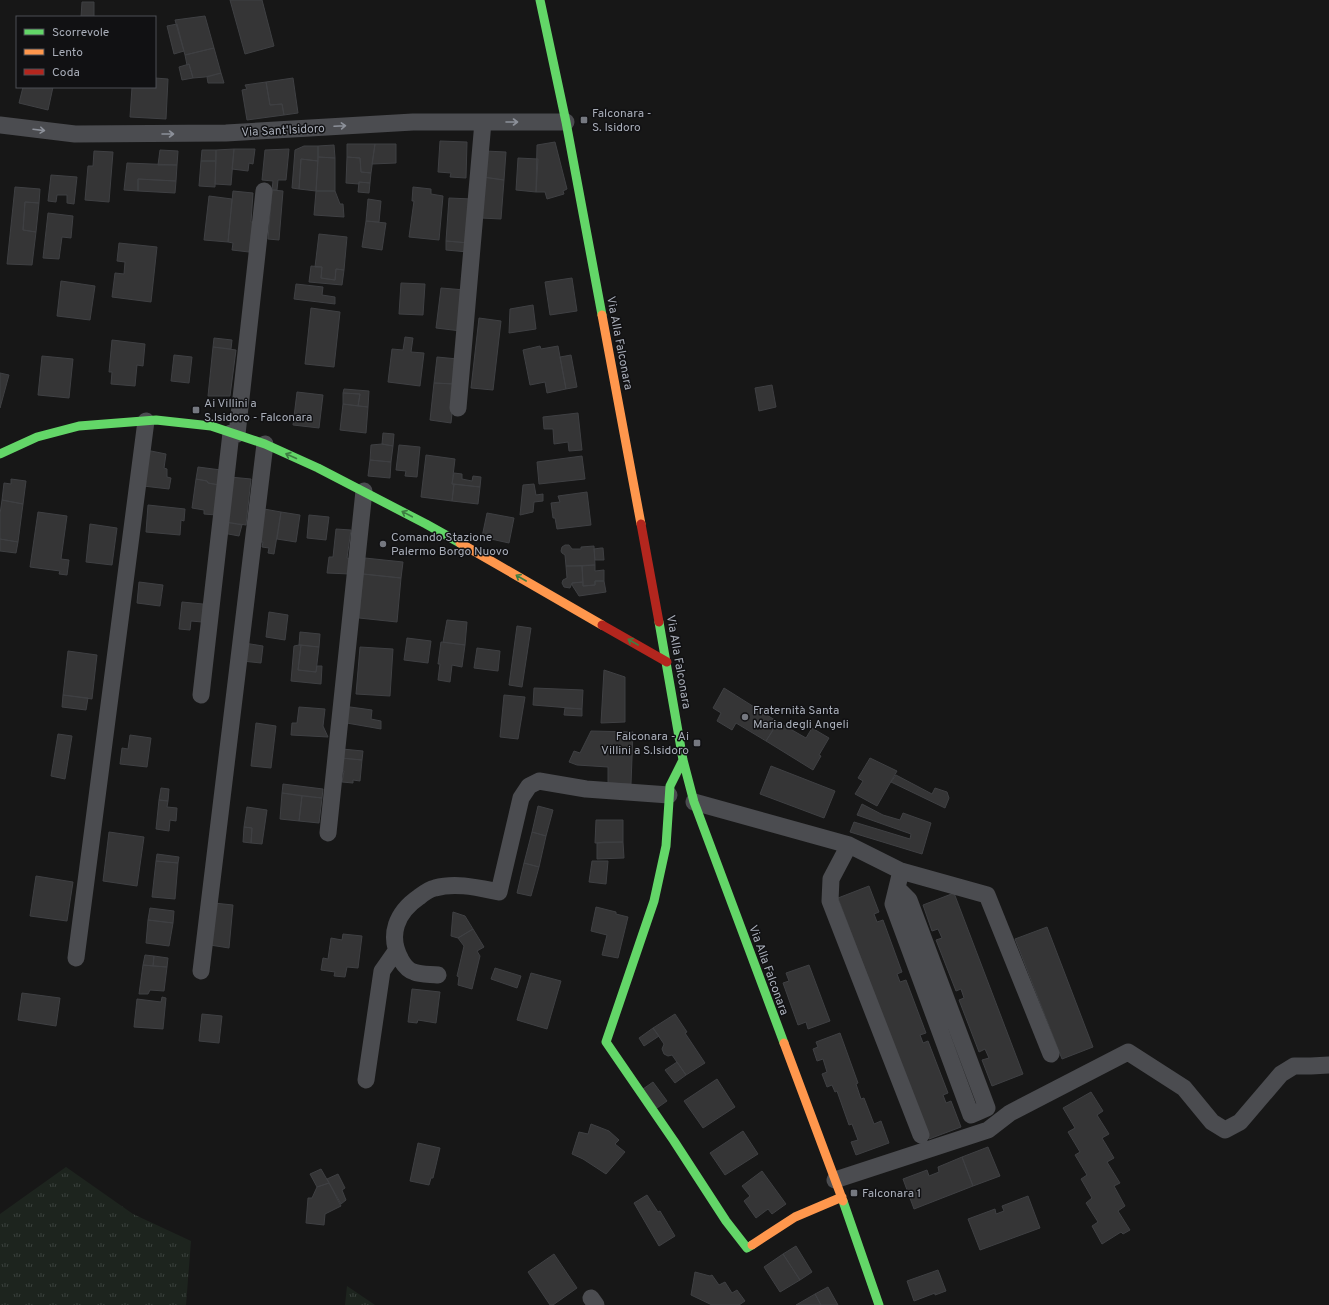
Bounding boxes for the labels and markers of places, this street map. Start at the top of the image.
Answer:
place label: Falconara - S. Isidoro [592,106,652,136]
marker: Falconara - S. Isidoro [579,115,589,125]
place label: Ai Villini a S.Isidoro - Falconara [204,396,312,426]
marker: Ai Villini a S.Isidoro - Falconara [191,405,201,415]
place label: Comando Stazione Palermo Borgo Nuovo [391,530,509,560]
marker: Comando Stazione Palermo Borgo Nuovo [378,539,388,549]
place label: Fraternità Santa Maria degli Angeli [753,703,849,733]
marker: Fraternità Santa Maria degli Angeli [740,712,750,722]
place label: Falconara - Ai Villini a S.Isidoro [601,729,689,759]
marker: Falconara - Ai Villini a S.Isidoro [692,738,702,748]
place label: Falconara 1 [862,1186,921,1202]
marker: Falconara 1 [849,1188,859,1198]

